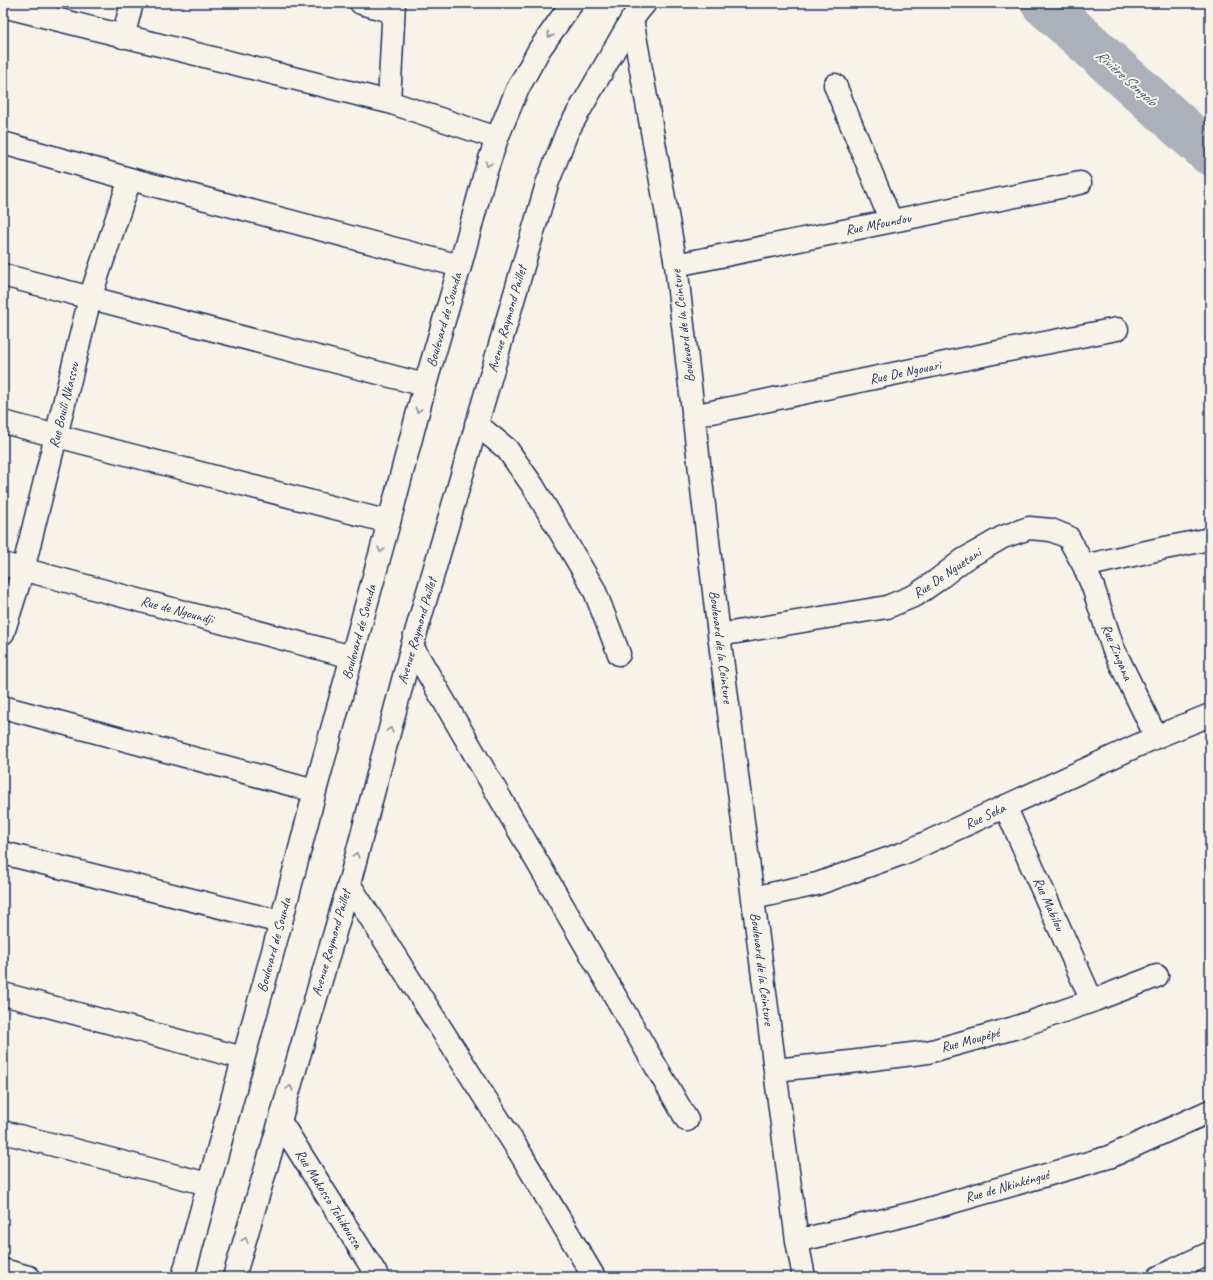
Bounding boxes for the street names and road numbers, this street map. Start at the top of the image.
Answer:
street label: Rue Mfoundou [844,209,913,239]
street label: Avenue Raymond Paillet [484,262,531,374]
street label: Boulevard de la Ceinture [667,267,698,383]
street label: Boulevard de Sounda [422,270,466,369]
street label: Rue De Ngouari [868,356,945,388]
street label: Rue Bouili Nkassou [45,360,83,450]
street label: Rue De Nguetani [910,543,986,602]
street label: Avenue Raymond Paillet [394,574,441,686]
street label: Boulevard de Sounda [338,582,380,681]
street label: Boulevard de la Ceinture [706,590,737,706]
street label: Rue de Ngoundji [139,592,217,628]
street label: Rue Zingana [1098,621,1137,684]
street label: Rue Seka [962,799,1009,833]
street label: Rue Mabilou [1030,874,1069,934]
street label: Avenue Raymond Paillet [308,886,355,998]
street label: Boulevard de Sounda [253,895,295,994]
street label: Boulevard de la Ceinture [747,912,778,1028]
street label: Rue Moupépé [939,1023,1004,1056]
street label: Rue Makosso Tchikoussa [292,1146,367,1253]
street label: Rue de Nkinkéngué [963,1165,1053,1206]

